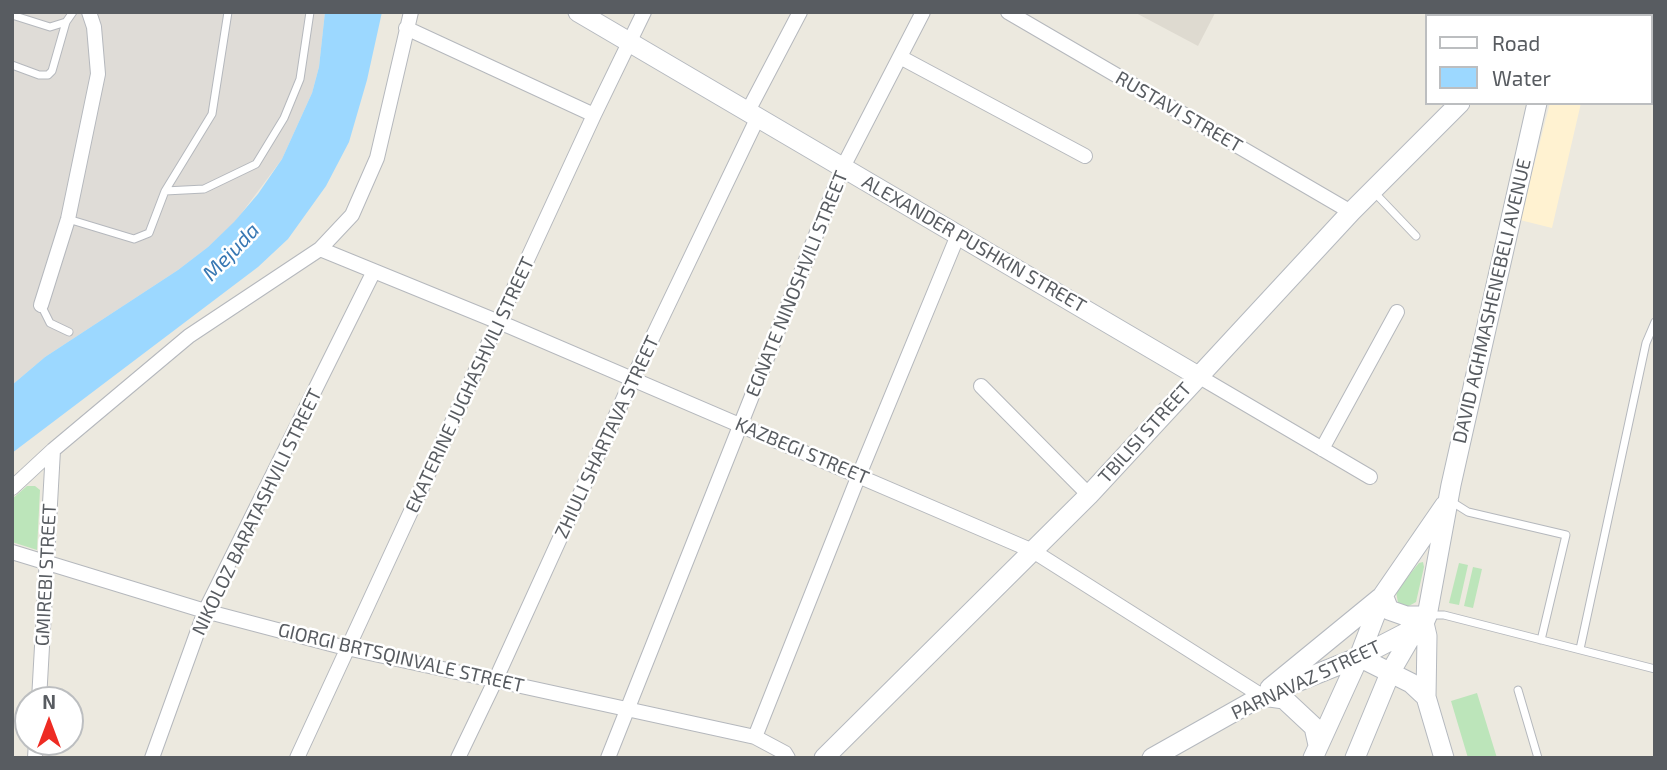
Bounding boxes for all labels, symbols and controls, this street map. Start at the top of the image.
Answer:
legend [1426,14,1653,105]
text: Road [1492,30,1540,55]
text: Water [1492,65,1551,90]
street label: RUSTAVI STREET [1112,66,1246,158]
street label: DAVID AGHMASHENEBELI AVENUE [1448,156,1536,446]
street label: EGNATE NINOSHVILI STREET [741,168,853,400]
street label: ALEXANDER PUSHKIN STREET [858,170,1090,318]
water label: Mejuda [197,218,265,286]
street label: EKATERINE JUGHASHVILI STREET [401,254,539,516]
street label: ZHIULI SHARTAVA STREET [550,332,664,542]
street label: TBILISI STREET [1094,378,1196,488]
street label: NIKOLOZ BARATASHVILI STREET [187,385,327,639]
street label: KAZBEGI STREET [732,413,872,489]
street label: GMIREBI STREET [31,503,61,647]
street label: GIORGI BRTSQINVALE STREET [276,619,526,697]
street label: PARNAVAZ STREET [1228,635,1384,725]
north arrow [14,686,84,756]
text: N [42,690,56,713]

